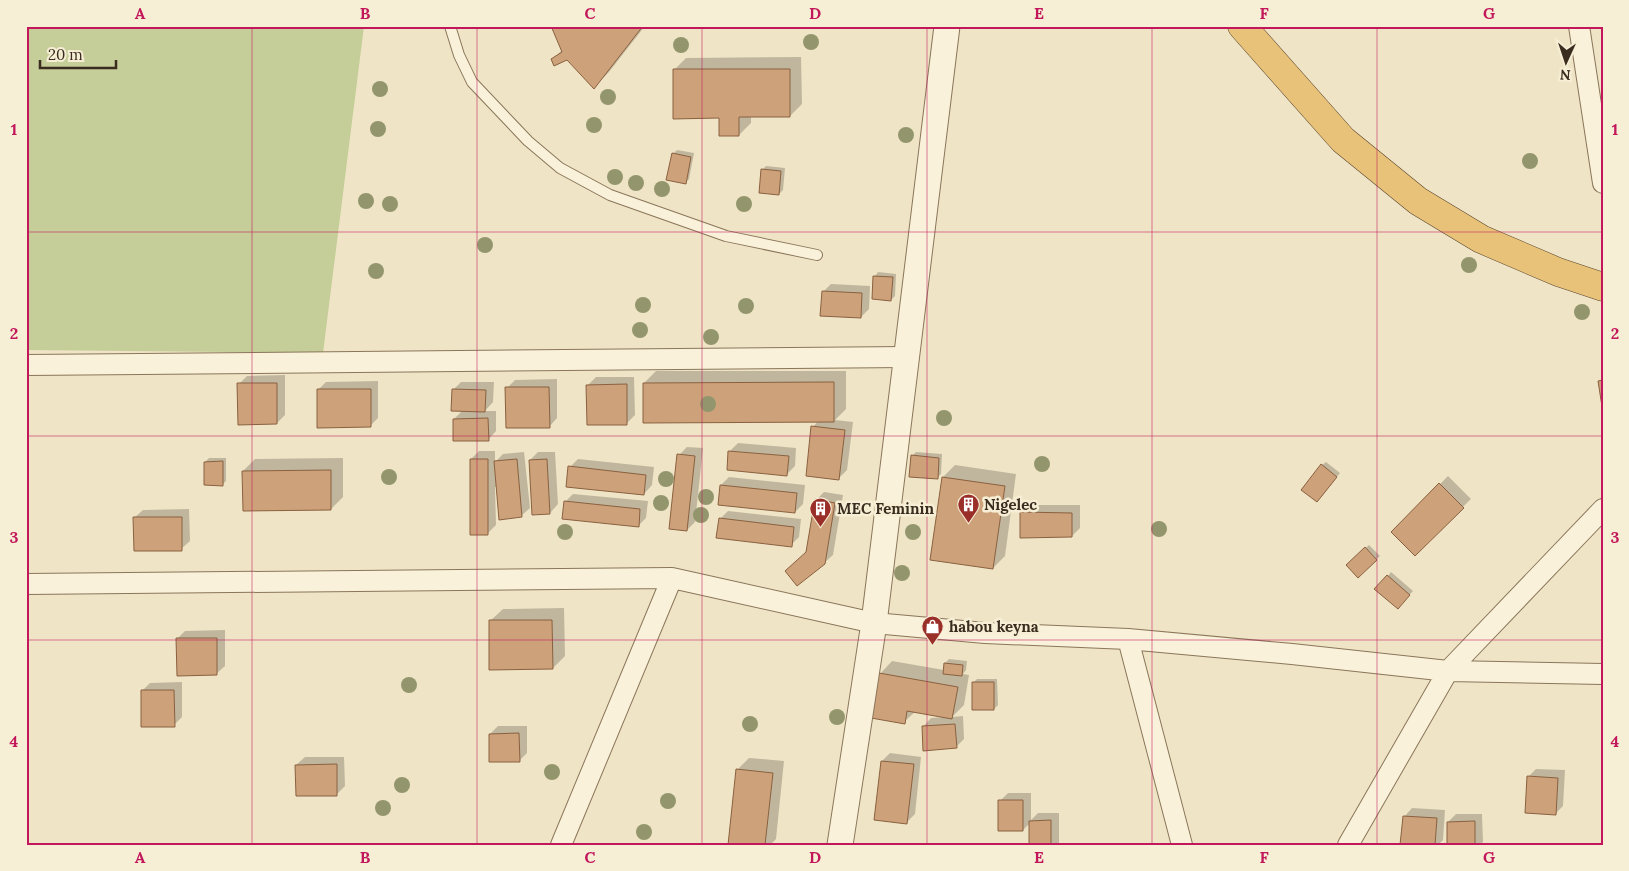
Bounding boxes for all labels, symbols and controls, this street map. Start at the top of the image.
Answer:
text: A [135,3,146,23]
text: B [360,3,371,23]
text: C [584,3,596,23]
text: D [809,3,821,23]
text: E [1034,3,1044,23]
text: F [1259,3,1269,23]
text: G [1483,3,1495,23]
scale bar [40,38,116,70]
north arrow [1542,38,1592,88]
text: 20 m [48,45,83,64]
text: N [1559,66,1571,84]
text: 1 [11,119,17,139]
text: 1 [1612,119,1618,139]
text: 2 [10,323,18,343]
text: 2 [1611,323,1619,343]
building icon: Nigelec [956,492,980,523]
place label: Nigelec [984,495,1037,514]
building icon: MEC Feminin [809,496,833,527]
place label: MEC Feminin [837,499,934,518]
text: 3 [10,527,19,547]
text: 3 [1611,527,1620,547]
shop icon: habou keyna [921,614,945,645]
place label: habou keyna [949,617,1039,636]
text: 4 [10,731,19,751]
text: 4 [1611,731,1620,751]
text: A [135,847,146,867]
text: B [360,847,371,867]
text: C [584,847,596,867]
text: D [809,847,821,867]
text: E [1034,847,1044,867]
text: F [1259,847,1269,867]
text: G [1483,847,1495,867]

